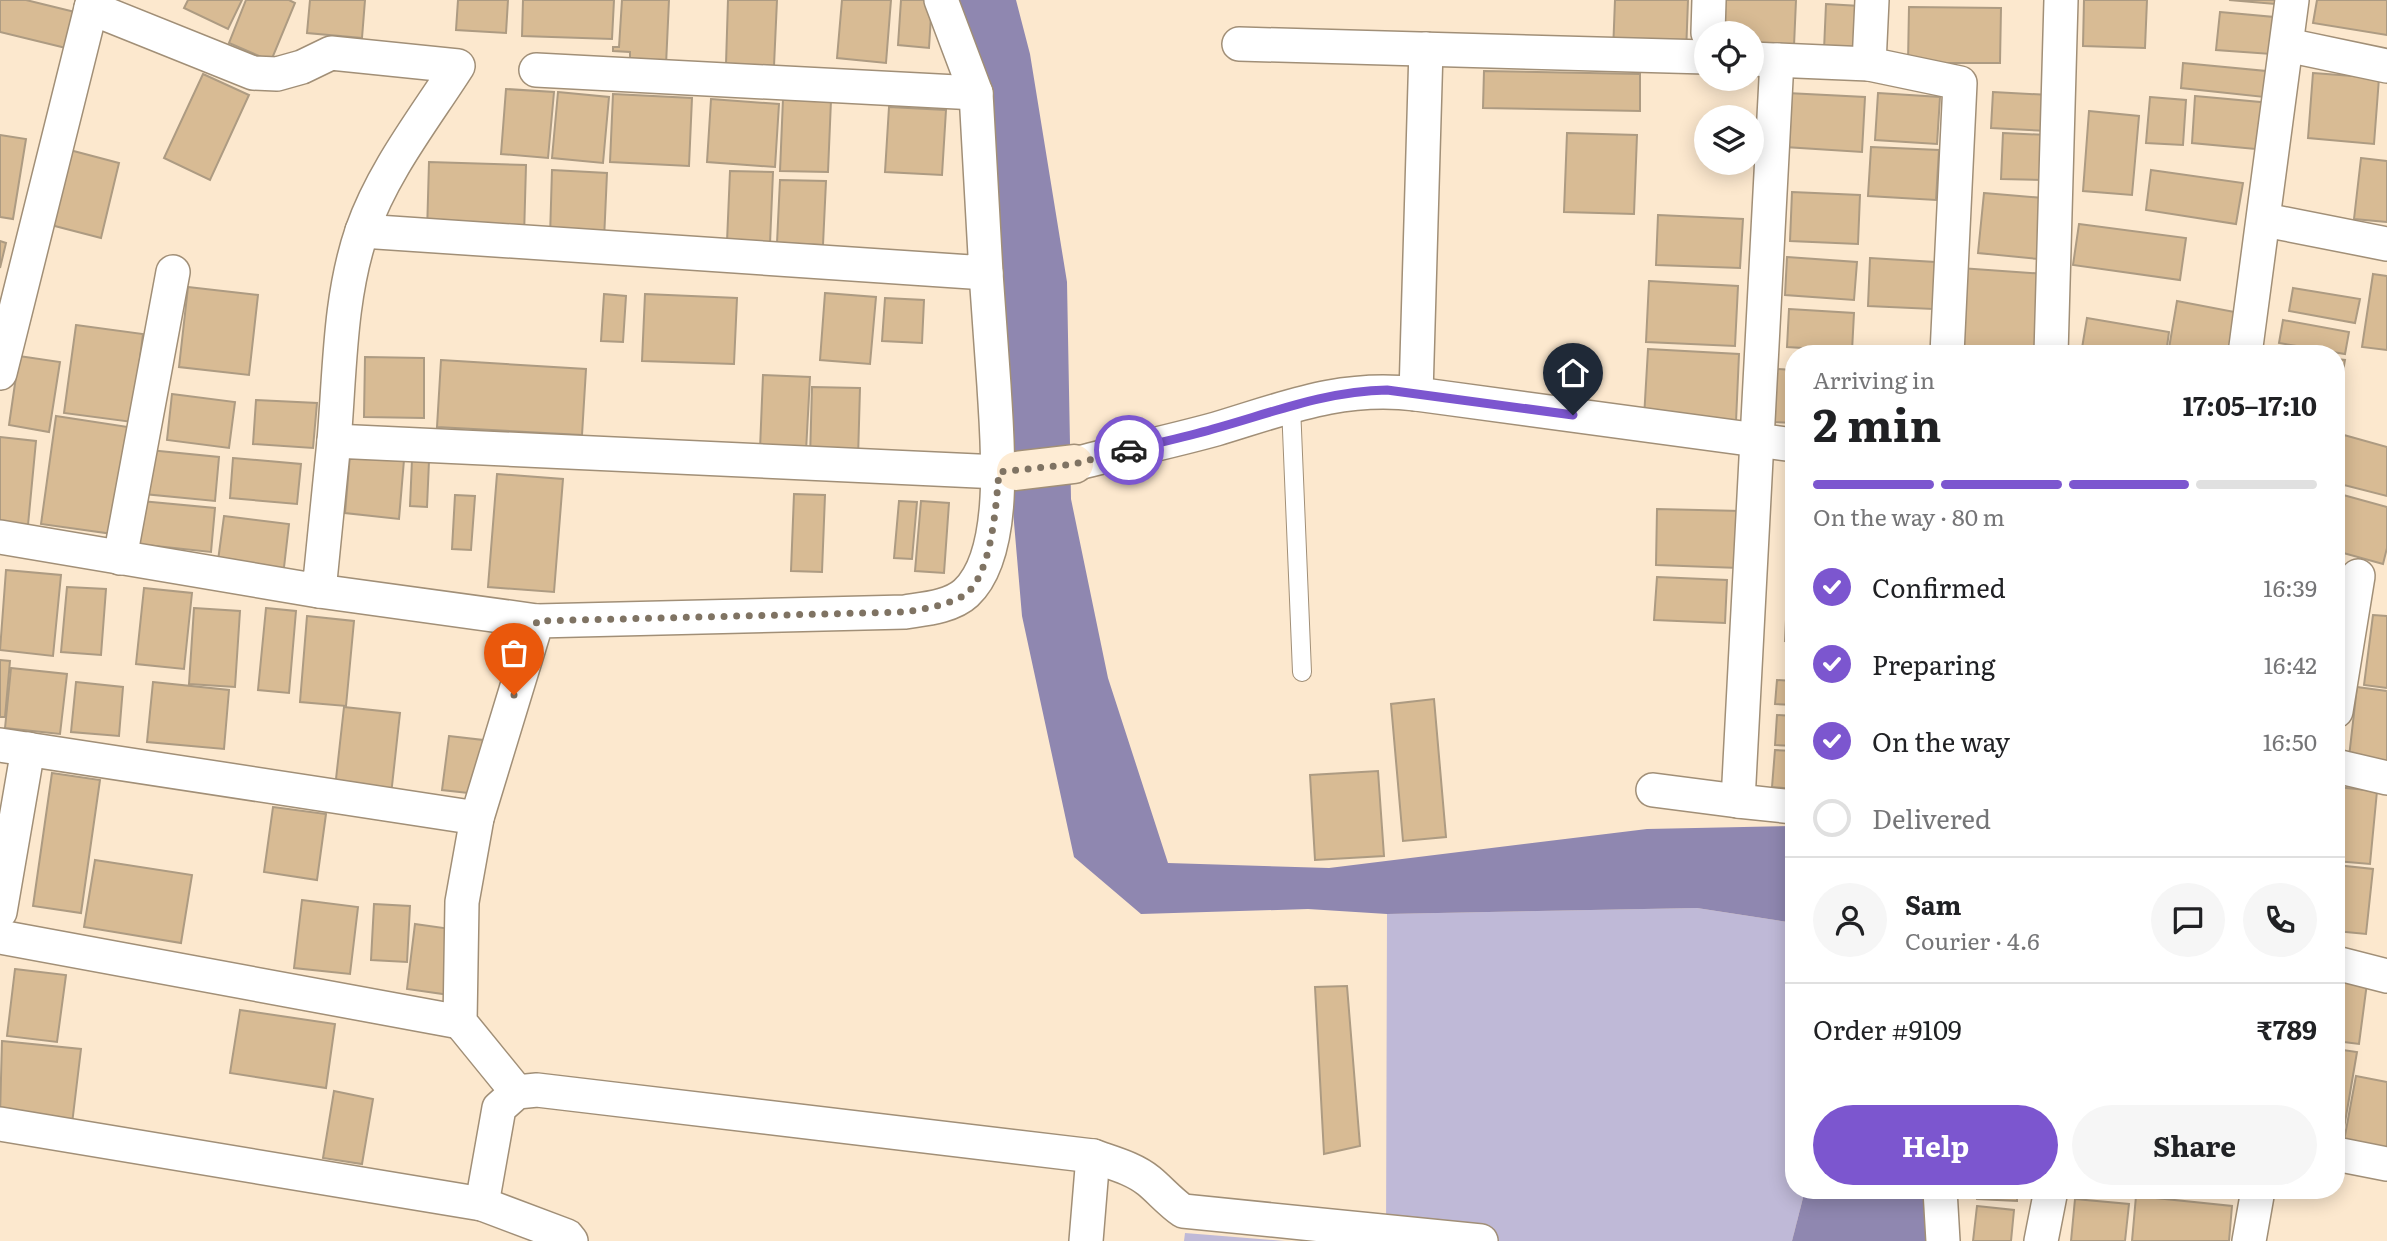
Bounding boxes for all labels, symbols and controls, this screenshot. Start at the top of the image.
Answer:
map controls [1694,21,1764,175]
button: locate [1694,21,1764,91]
button: layers [1694,105,1764,175]
pin [1543,343,1603,415]
icon: home [1554,354,1592,392]
text: Arriving in [1813,362,1935,396]
text: 17:05–17:10 [2183,385,2317,424]
text: 2 min [1813,388,1942,456]
courier [1094,415,1164,485]
icon: car [1110,431,1148,469]
text: On the way · 80 m [1813,499,2005,533]
text: Confirmed [1872,567,2006,606]
icon: check [1813,568,1851,606]
text: 16:39 [2263,570,2317,604]
pin [484,623,544,695]
icon: bag [495,634,533,672]
text: Preparing [1872,644,1995,683]
icon: check [1813,645,1851,683]
text: 16:42 [2264,647,2317,681]
text: On the way [1872,721,2010,760]
icon: check [1813,722,1851,760]
text: 16:50 [2263,724,2317,758]
text: Delivered [1872,798,1991,837]
button: person [1813,883,1887,957]
button: chat [2151,883,2225,957]
button: phone [2243,883,2317,957]
text: Sam [1905,884,1961,923]
text: Courier · 4.6 [1905,923,2040,957]
text: Order #9109 [1813,1009,1962,1048]
text: ₹789 [2257,1009,2317,1048]
button: Help [1813,1105,2058,1185]
button: Share [2072,1105,2317,1185]

